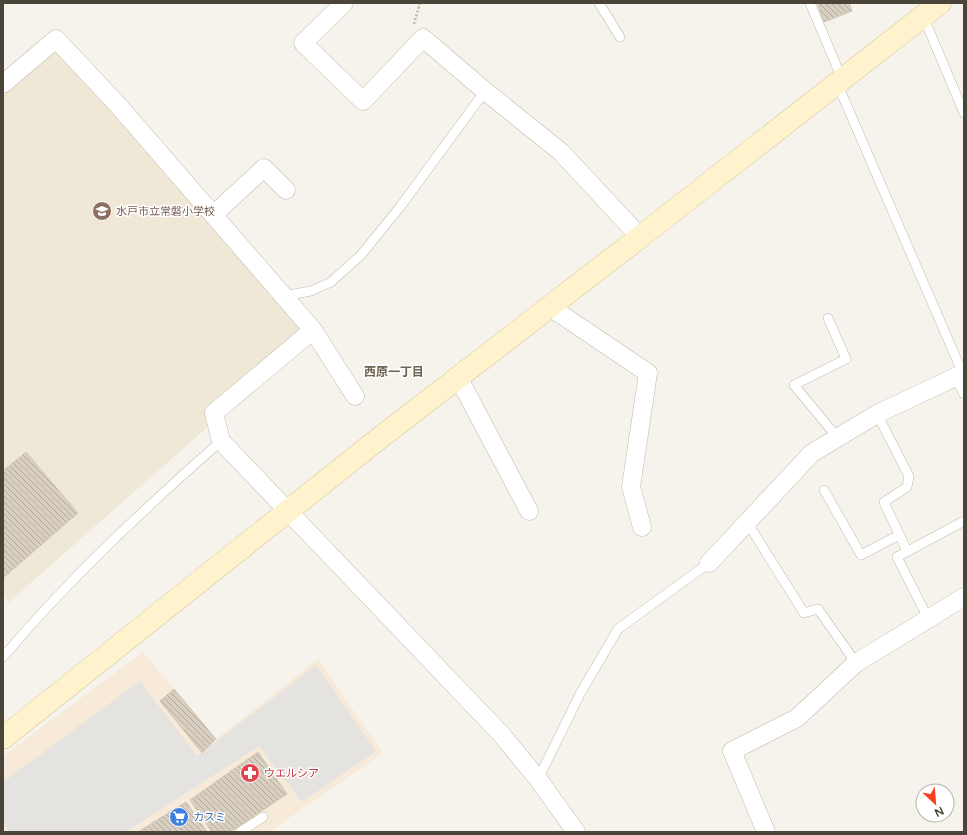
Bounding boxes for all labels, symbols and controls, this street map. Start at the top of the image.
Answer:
school or university icon: 水戸市立常磐小学校 [91,200,113,222]
place label: 水戸市立常磐小学校 [116,205,215,218]
district label: 西原一丁目 [364,365,424,379]
pharmacy icon: ウエルシア [239,762,261,784]
place label: ウエルシア [264,767,319,780]
north arrow [915,783,955,823]
text: N [932,804,946,819]
supermarket icon: カスミ [168,806,190,828]
place label: カスミ [193,811,226,824]

